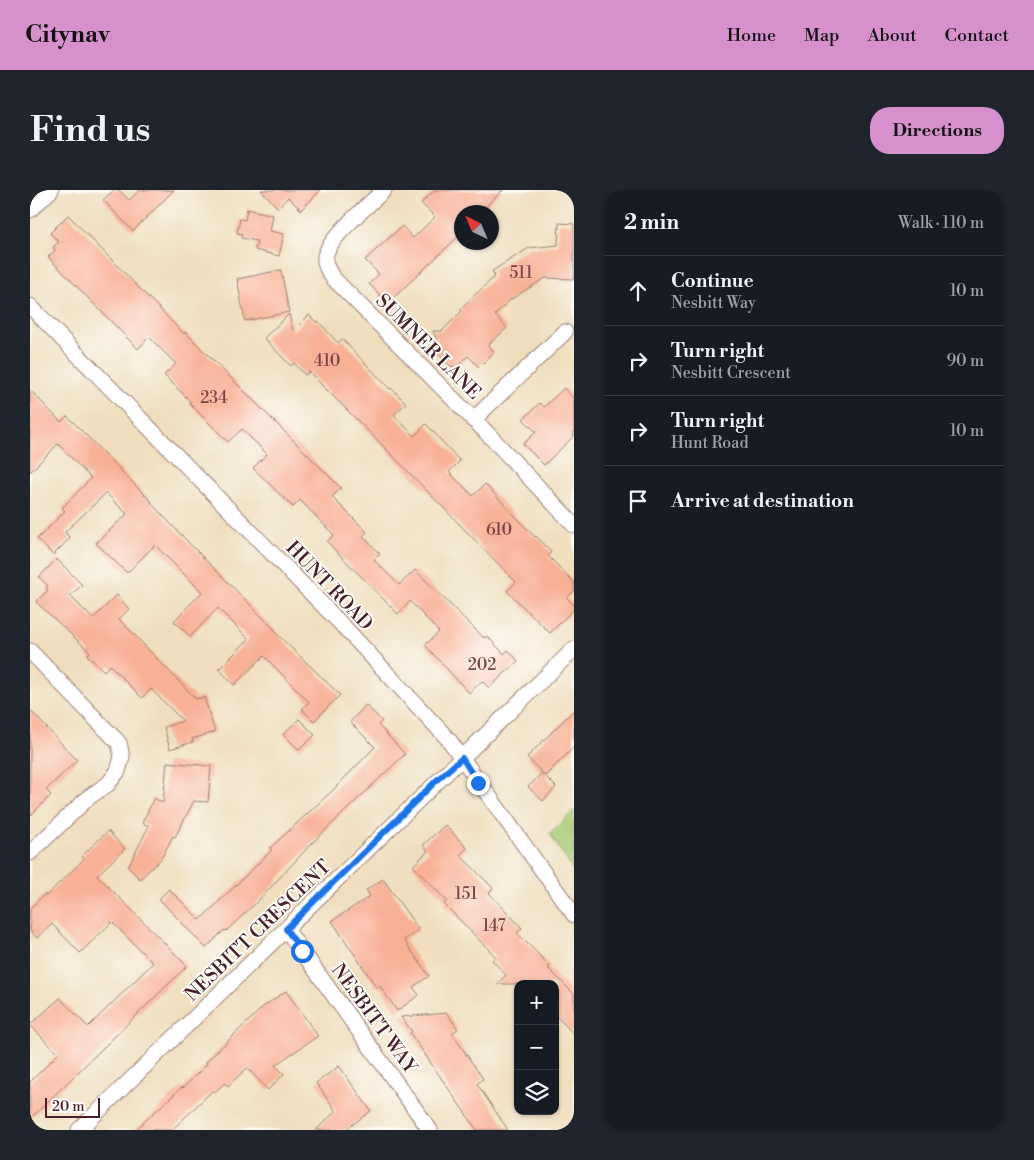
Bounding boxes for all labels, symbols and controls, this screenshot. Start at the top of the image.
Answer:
text: Citynav [25,20,110,50]
text: Home [727,24,776,47]
text: Map [804,24,840,47]
text: About [868,24,917,47]
text: Contact [945,24,1009,47]
button: Directions [870,107,1004,154]
text: Find us [30,109,150,152]
north arrow [454,205,499,250]
text: 2 min [624,210,679,236]
text: Walk · 110 m [898,213,984,233]
house number: 511 [509,263,533,283]
text: Continue [671,269,754,293]
icon: ahead [624,277,652,305]
text: 10 m [950,281,984,301]
street label: SUMNER LANE [370,289,486,405]
text: Nesbitt Way [671,293,756,313]
text: Turn right [671,339,764,363]
icon: right [624,347,652,375]
house number: 410 [314,351,340,371]
text: 90 m [946,351,984,371]
text: Nesbitt Crescent [671,363,791,383]
house number: 234 [200,388,228,408]
text: Turn right [671,409,764,433]
icon: right [624,417,652,445]
text: 10 m [950,421,984,441]
text: Hunt Road [671,433,749,453]
icon: arrive [624,487,652,515]
text: Arrive at destination [671,489,854,513]
house number: 610 [486,520,512,540]
street label: HUNT ROAD [281,536,378,636]
house number: 202 [468,655,496,675]
route end [467,772,490,795]
street label: NESBITT CRESCENT [180,855,336,1007]
house number: 151 [455,884,477,904]
house number: 147 [482,916,506,936]
route start [291,940,314,963]
street label: NESBITT WAY [326,959,423,1080]
map controls [514,980,559,1115]
button: + [514,980,559,1025]
button: − [514,1025,559,1070]
button: layers [514,1070,559,1115]
scale bar [45,1095,100,1118]
text: 20 m [52,1098,84,1116]

